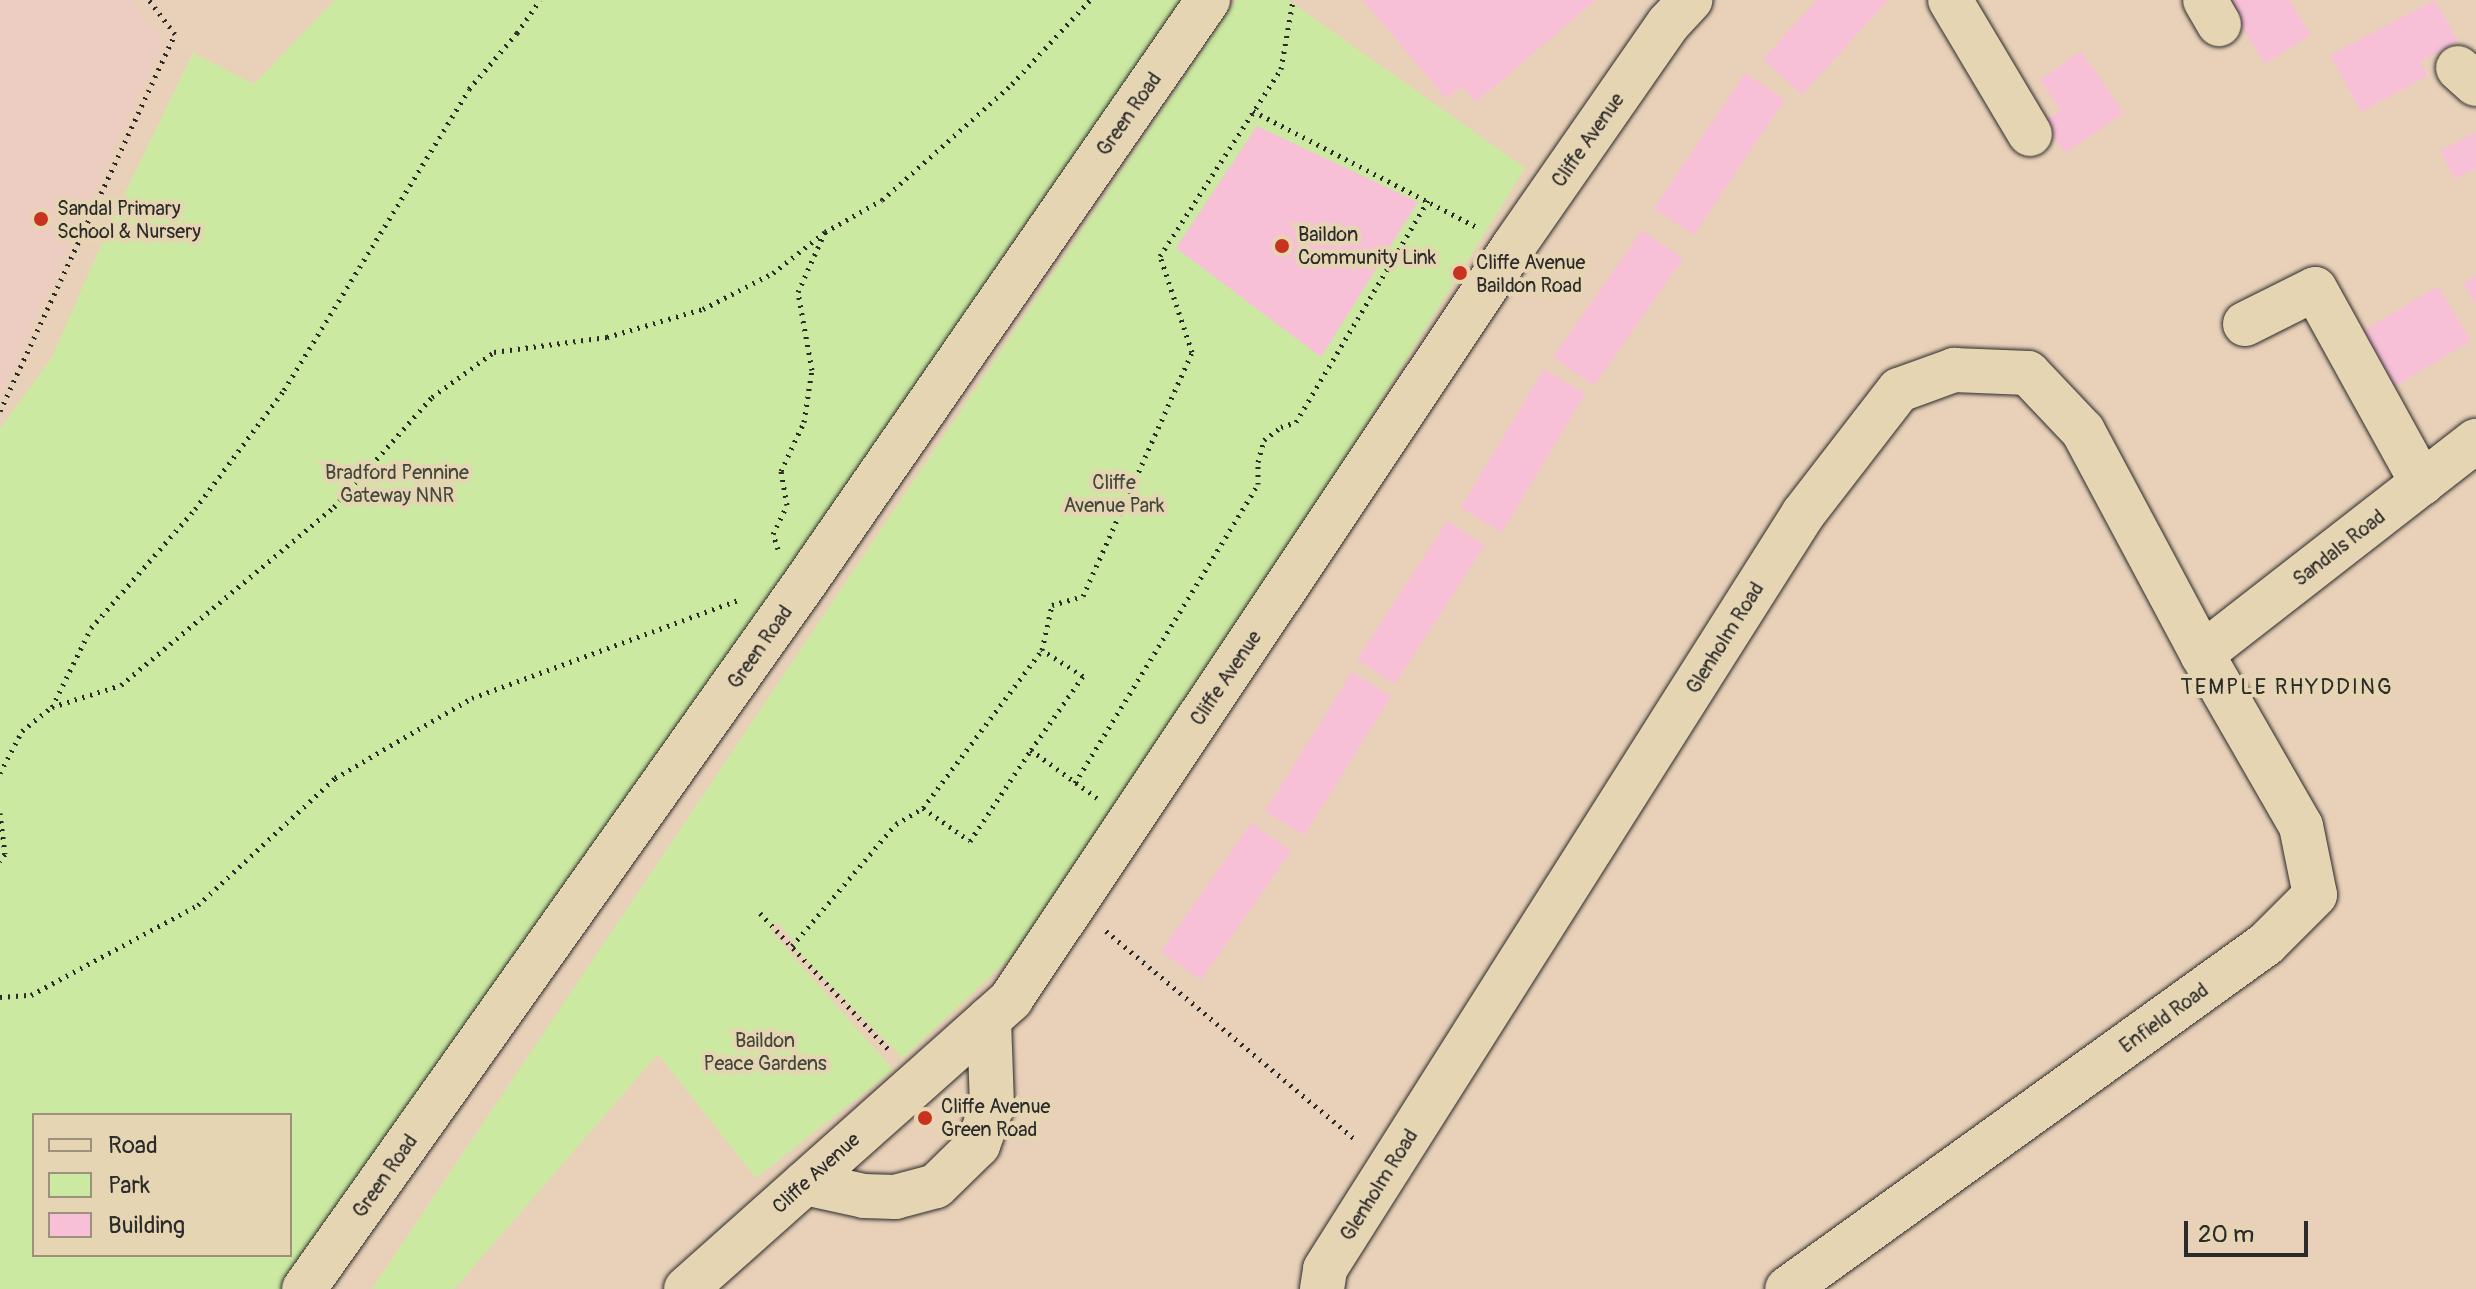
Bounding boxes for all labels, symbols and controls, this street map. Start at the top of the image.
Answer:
street label: Green Road [1092,68,1166,160]
street label: Cliffe Avenue [1547,88,1629,192]
place label: Sandal Primary School & Nursery [57,196,201,243]
marker: Sandal Primary School & Nursery [32,210,50,228]
place label: Baildon Community Link [1298,222,1436,269]
marker: Baildon Community Link [1273,237,1291,255]
place label: Cliffe Avenue Baildon Road [1476,250,1585,297]
marker: Cliffe Avenue Baildon Road [1451,264,1469,282]
park label: Bradford Pennine Gateway NNR [325,461,469,508]
park label: Cliffe Avenue Park [1064,470,1164,517]
street label: Sandals Road [2288,505,2390,591]
street label: Glenholm Road [1681,578,1769,698]
street label: Green Road [723,601,797,693]
street label: Cliffe Avenue [1185,626,1267,730]
district label: TEMPLE RHYDDING [2181,675,2393,701]
street label: Enfield Road [2115,978,2213,1058]
park label: Baildon Peace Gardens [703,1029,827,1076]
place label: Cliffe Avenue Green Road [941,1094,1050,1141]
marker: Cliffe Avenue Green Road [916,1109,934,1127]
legend [32,1113,292,1257]
street label: Glenholm Road [1335,1125,1423,1245]
street label: Cliffe Avenue [767,1127,865,1219]
street label: Green Road [348,1130,422,1222]
text: Road [108,1131,158,1160]
text: Park [108,1171,150,1200]
scale bar [2188,1205,2312,1255]
text: Building [108,1211,185,1240]
text: 20 m [2198,1220,2254,1249]

